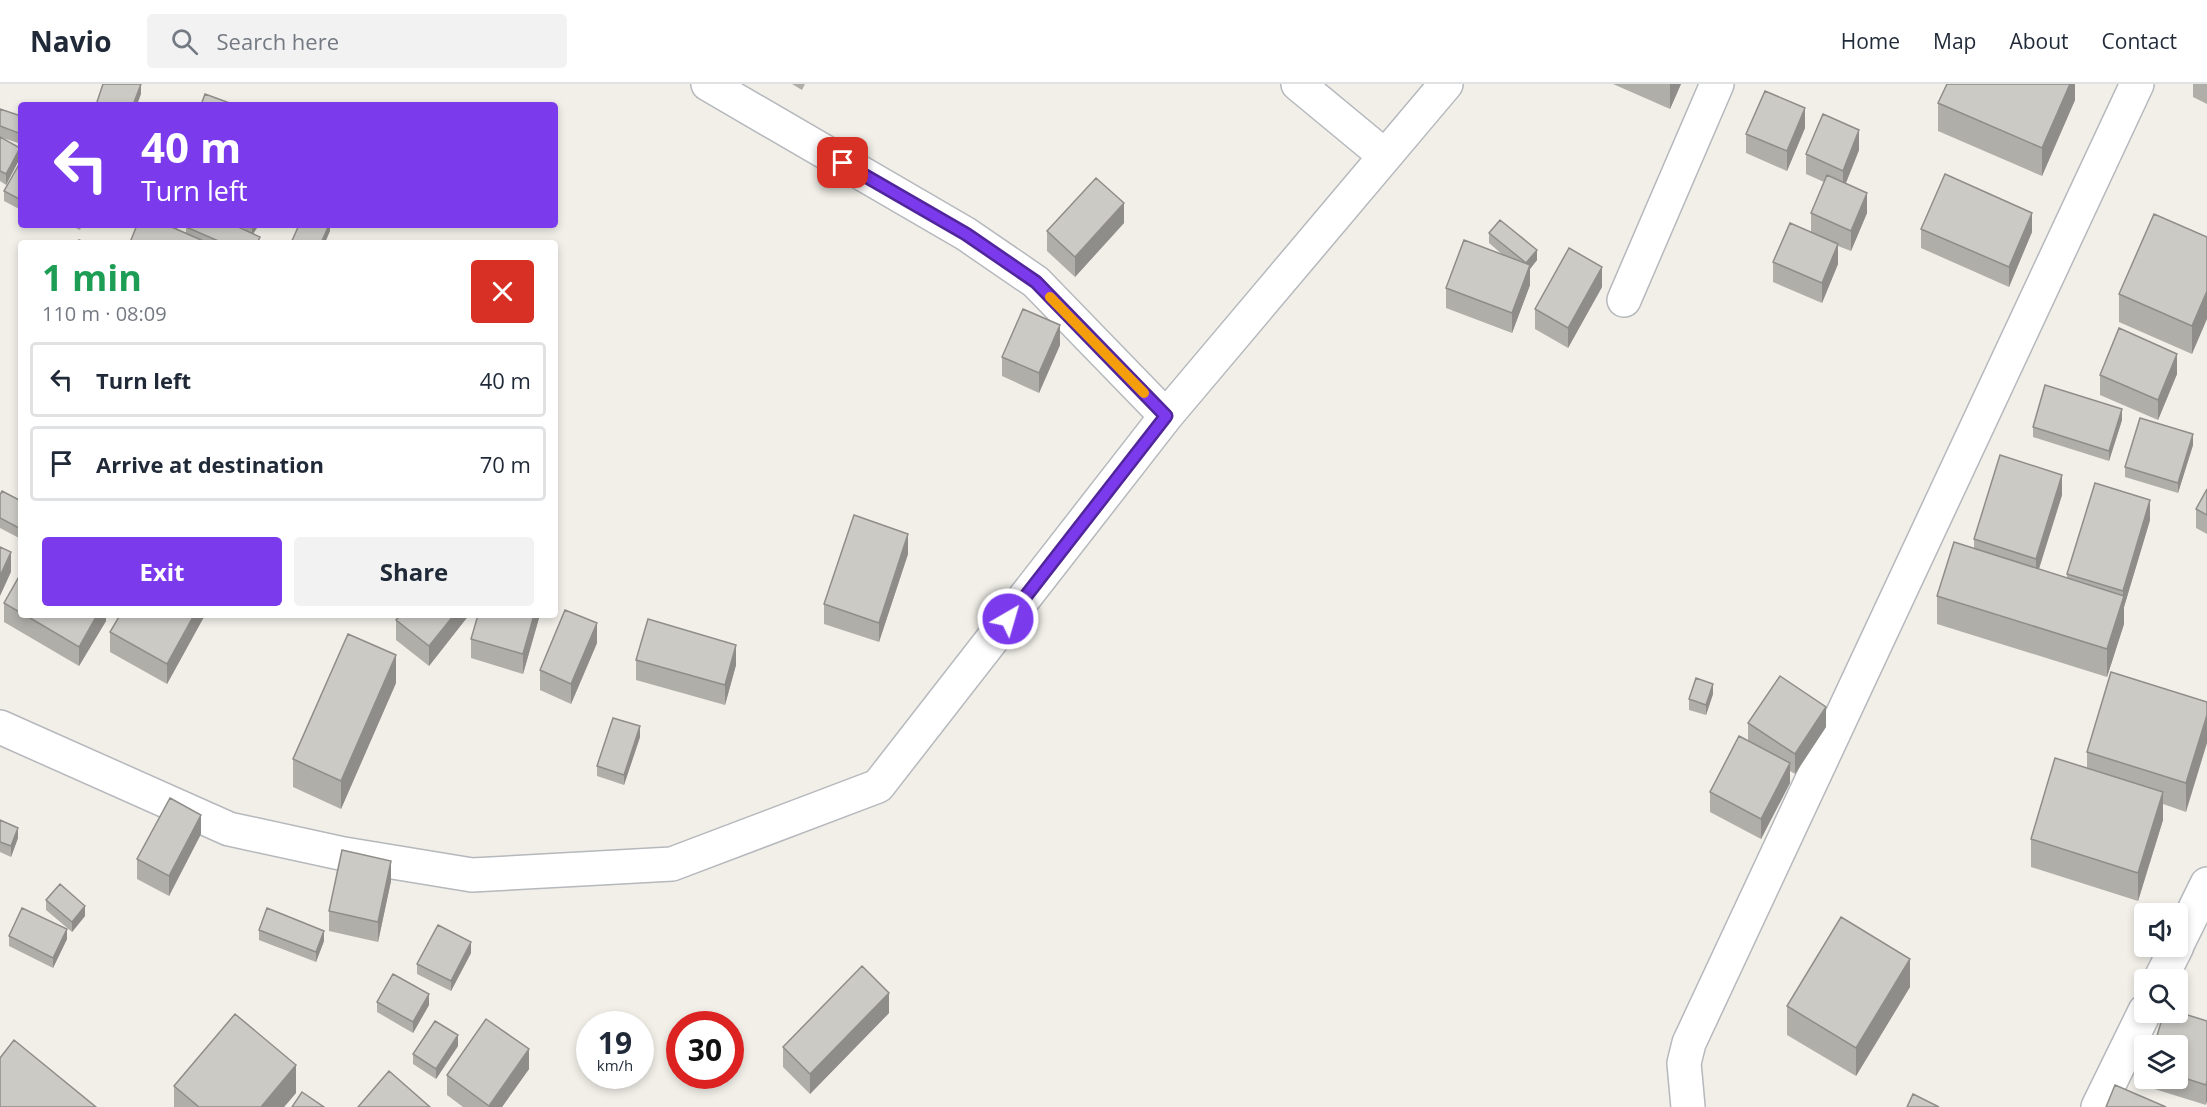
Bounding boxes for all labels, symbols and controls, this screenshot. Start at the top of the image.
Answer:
search box [147,14,567,68]
text: Navio [30,22,111,60]
icon: search [168,25,201,58]
text: Search here [216,26,339,56]
text: Home [1841,27,1900,55]
text: Map [1933,27,1976,55]
text: About [2009,27,2069,55]
text: Contact [2102,27,2177,55]
text: 40 m [141,118,241,175]
icon: left [42,126,120,204]
pin [817,137,868,188]
icon: arrive [826,146,859,179]
text: Turn left [141,172,248,209]
text: 1 min [42,253,142,302]
button: close [471,260,534,323]
text: 110 m · 08:09 [42,300,167,327]
icon: left [45,363,78,396]
text: Turn left [96,365,191,395]
text: 40 m [480,365,531,395]
icon: arrive [45,447,78,480]
text: Arrive at destination [96,449,324,479]
text: 70 m [480,449,531,479]
button: Exit [42,537,282,606]
button: Share [294,537,534,606]
position arrow [976,587,1040,651]
map controls [2134,903,2188,1089]
button: sound [2134,903,2188,957]
button: search [2134,969,2188,1023]
speed limit sign: 30 [666,1011,744,1089]
text: 19 [598,1022,632,1063]
button: layers [2134,1035,2188,1089]
text: km/h [597,1055,633,1075]

